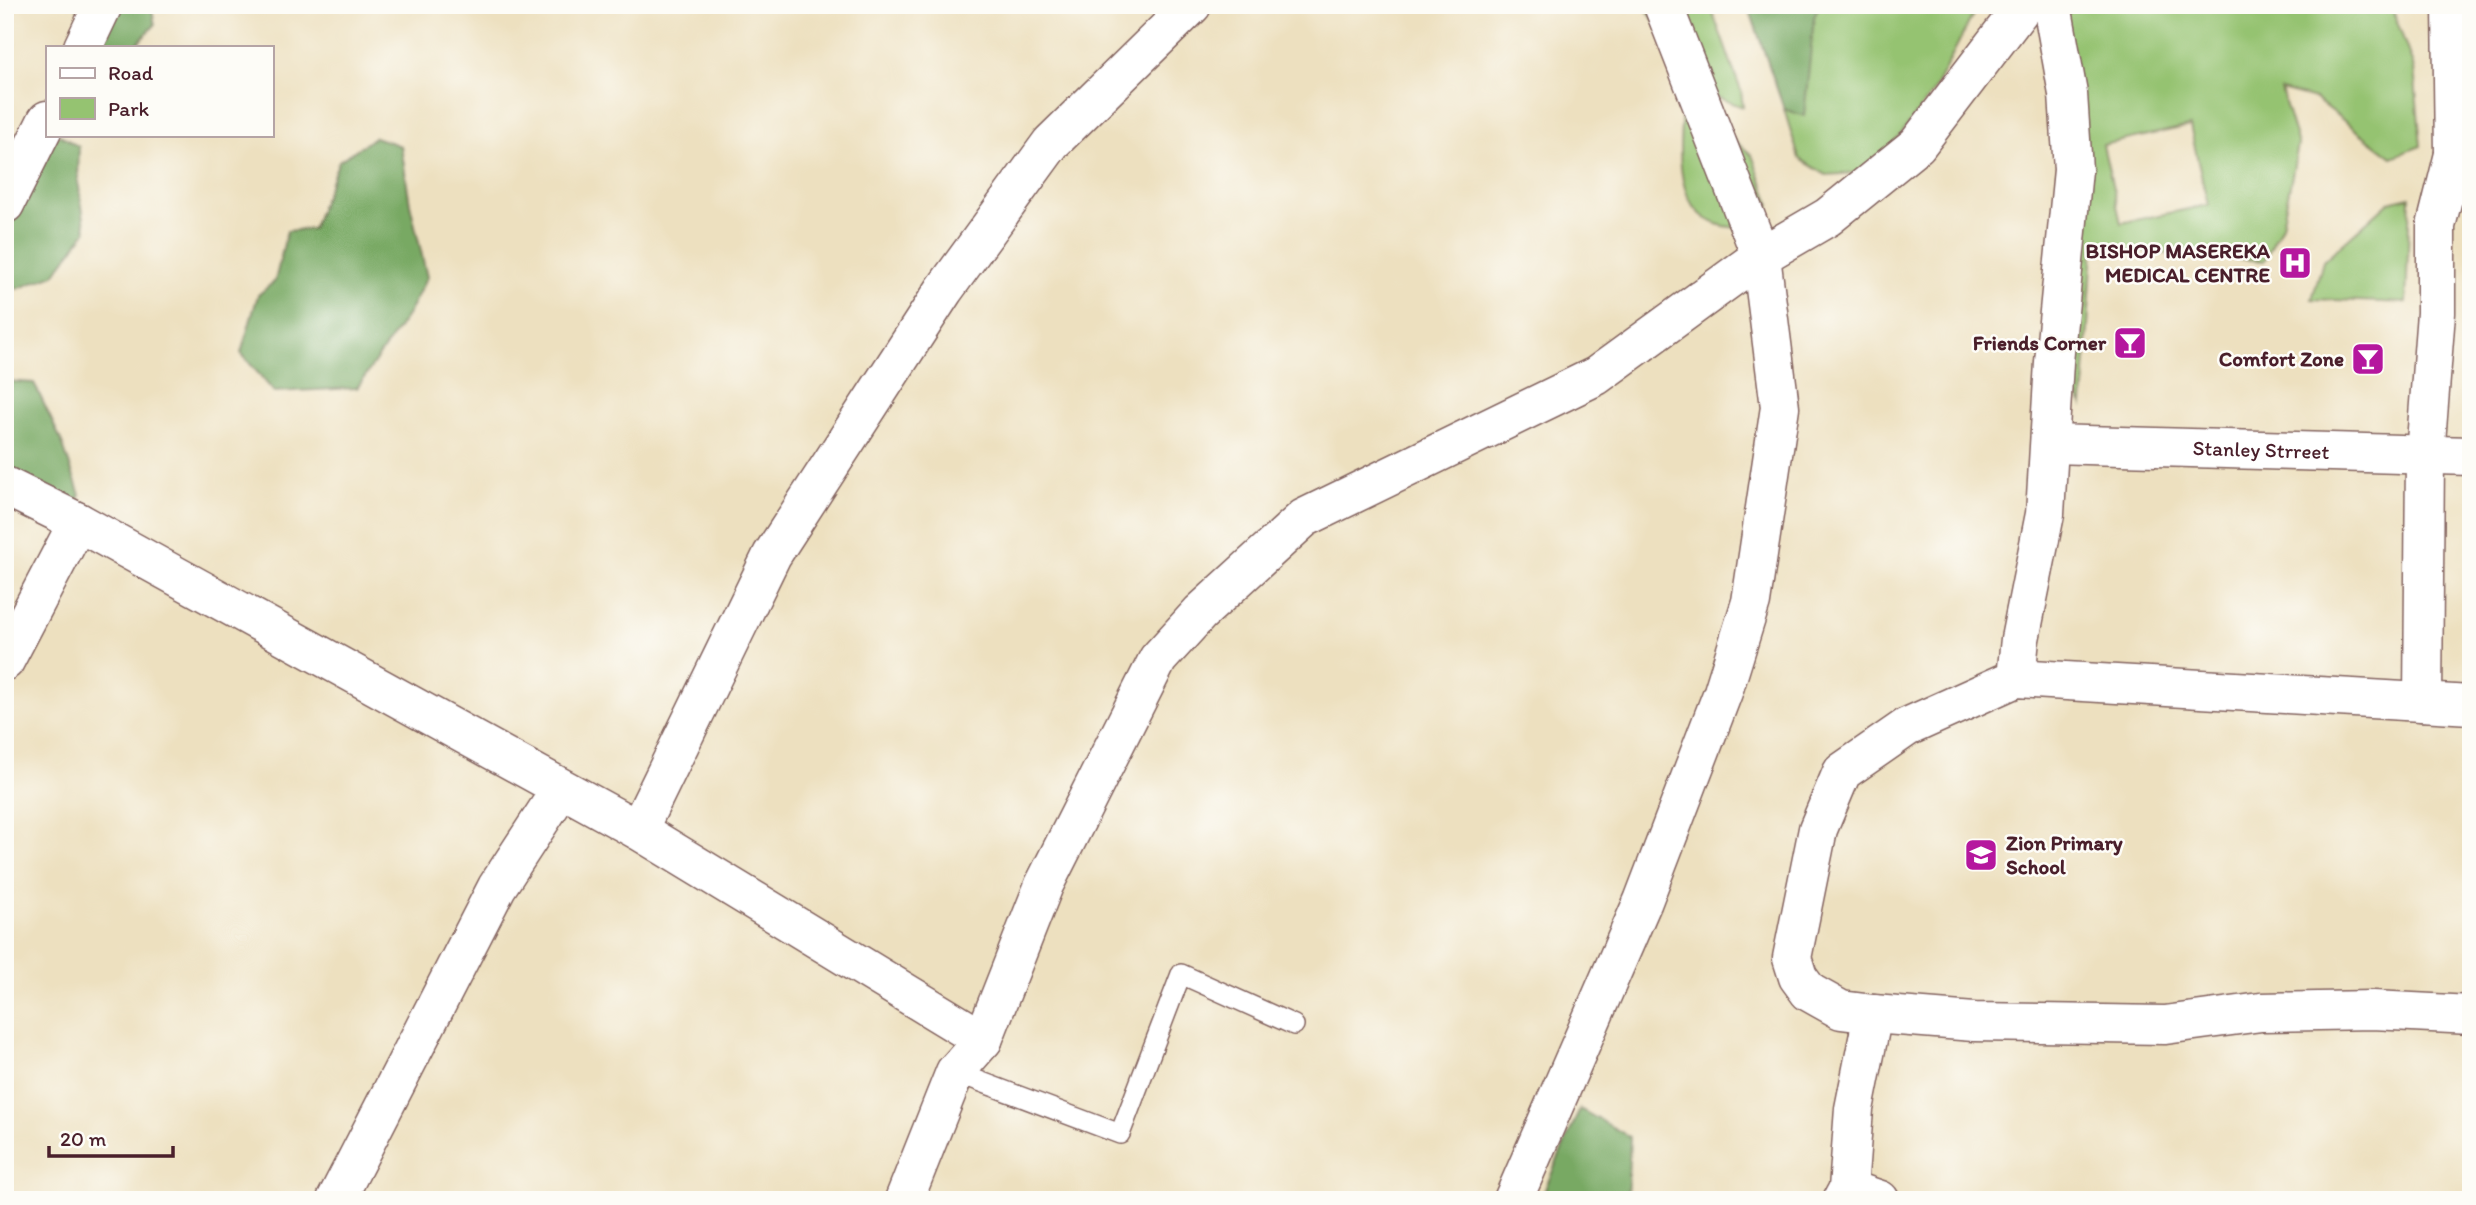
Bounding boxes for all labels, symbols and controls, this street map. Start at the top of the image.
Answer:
legend [46,46,273,136]
text: Road [108,60,154,85]
text: Park [108,96,150,121]
place label: BISHOP MASEREKA MEDICAL CENTRE [2086,238,2271,287]
hospital icon: BISHOP MASEREKA MEDICAL CENTRE [2276,244,2314,282]
bar icon: Friends Corner [2111,324,2149,362]
place label: Friends Corner [1973,330,2107,355]
bar icon: Comfort Zone [2349,340,2387,378]
place label: Comfort Zone [2219,346,2344,371]
street label: Stanley Strreet [2192,435,2330,464]
place label: Zion Primary School [2006,830,2123,879]
school or university icon: Zion Primary School [1962,836,2000,874]
scale bar [49,1114,173,1158]
text: 20 m [60,1126,107,1151]

